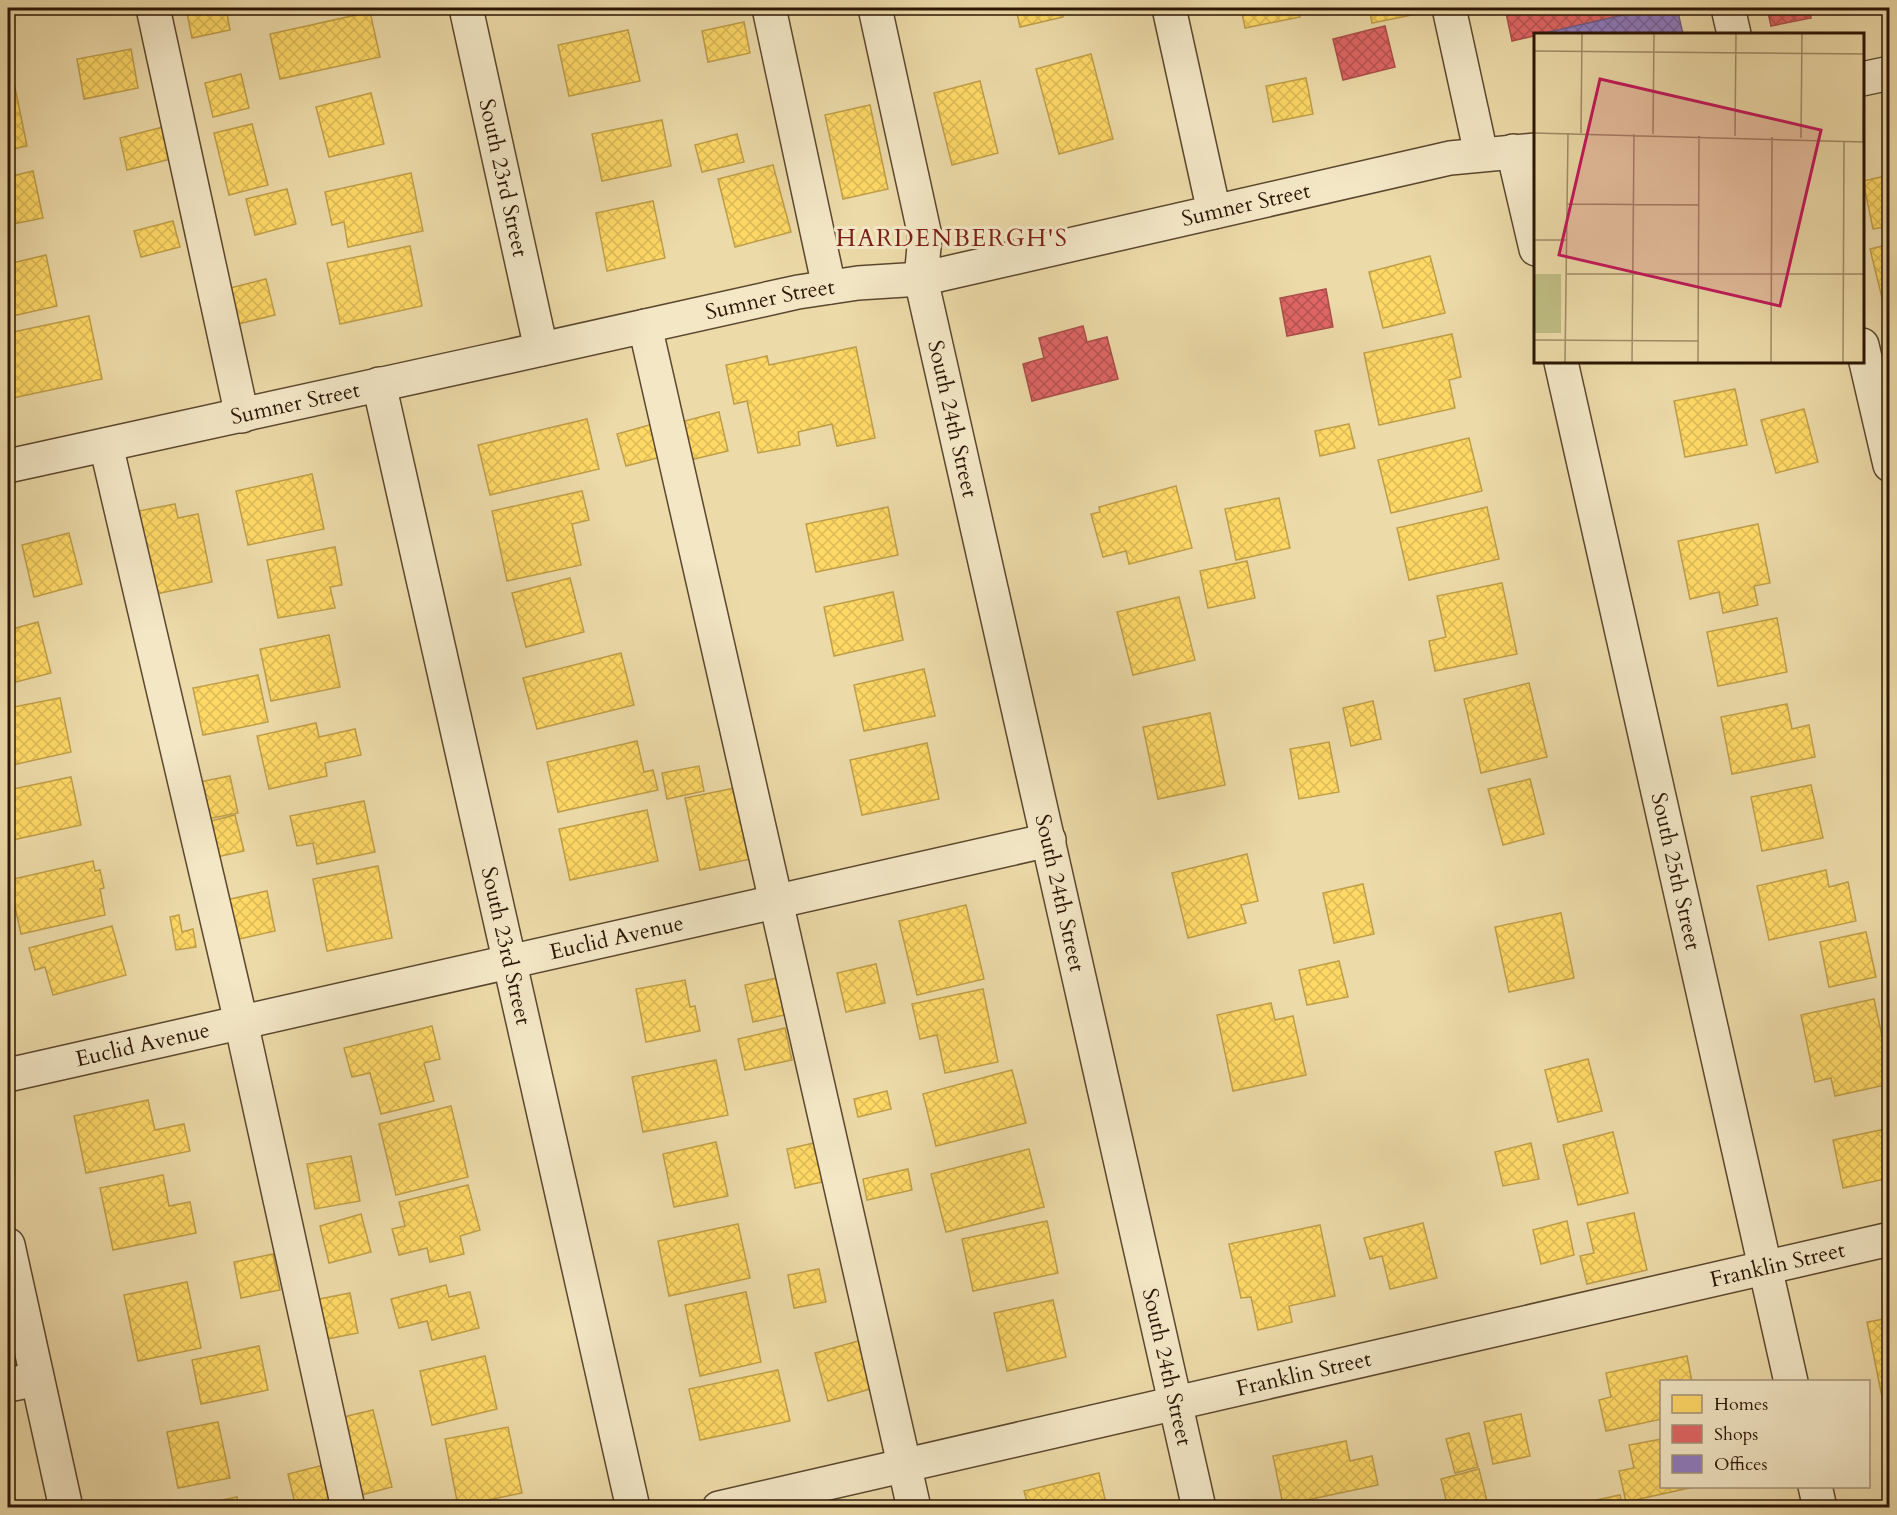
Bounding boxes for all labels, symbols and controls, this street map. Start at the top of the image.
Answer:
inset map [1534,33,1864,363]
street label: South 23rd Street [471,96,535,260]
street label: Sumner Street [1179,175,1313,234]
district label: HARDENBERGH'S [836,222,1068,255]
street label: Sumner Street [703,272,837,327]
street label: South 24th Street [920,337,985,500]
street label: Sumner Street [228,375,363,432]
street label: South 25th Street [1644,790,1708,953]
street label: South 24th Street [1028,811,1092,974]
street label: South 23rd Street [474,864,538,1028]
street label: Euclid Avenue [547,908,687,967]
street label: Euclid Avenue [73,1015,213,1074]
street label: Franklin Street [1707,1235,1848,1295]
street label: South 24th Street [1135,1285,1199,1449]
street label: Franklin Street [1233,1344,1374,1404]
legend [1660,1380,1870,1488]
text: Homes [1714,1392,1768,1417]
text: Shops [1714,1422,1758,1447]
text: Offices [1714,1452,1768,1477]

